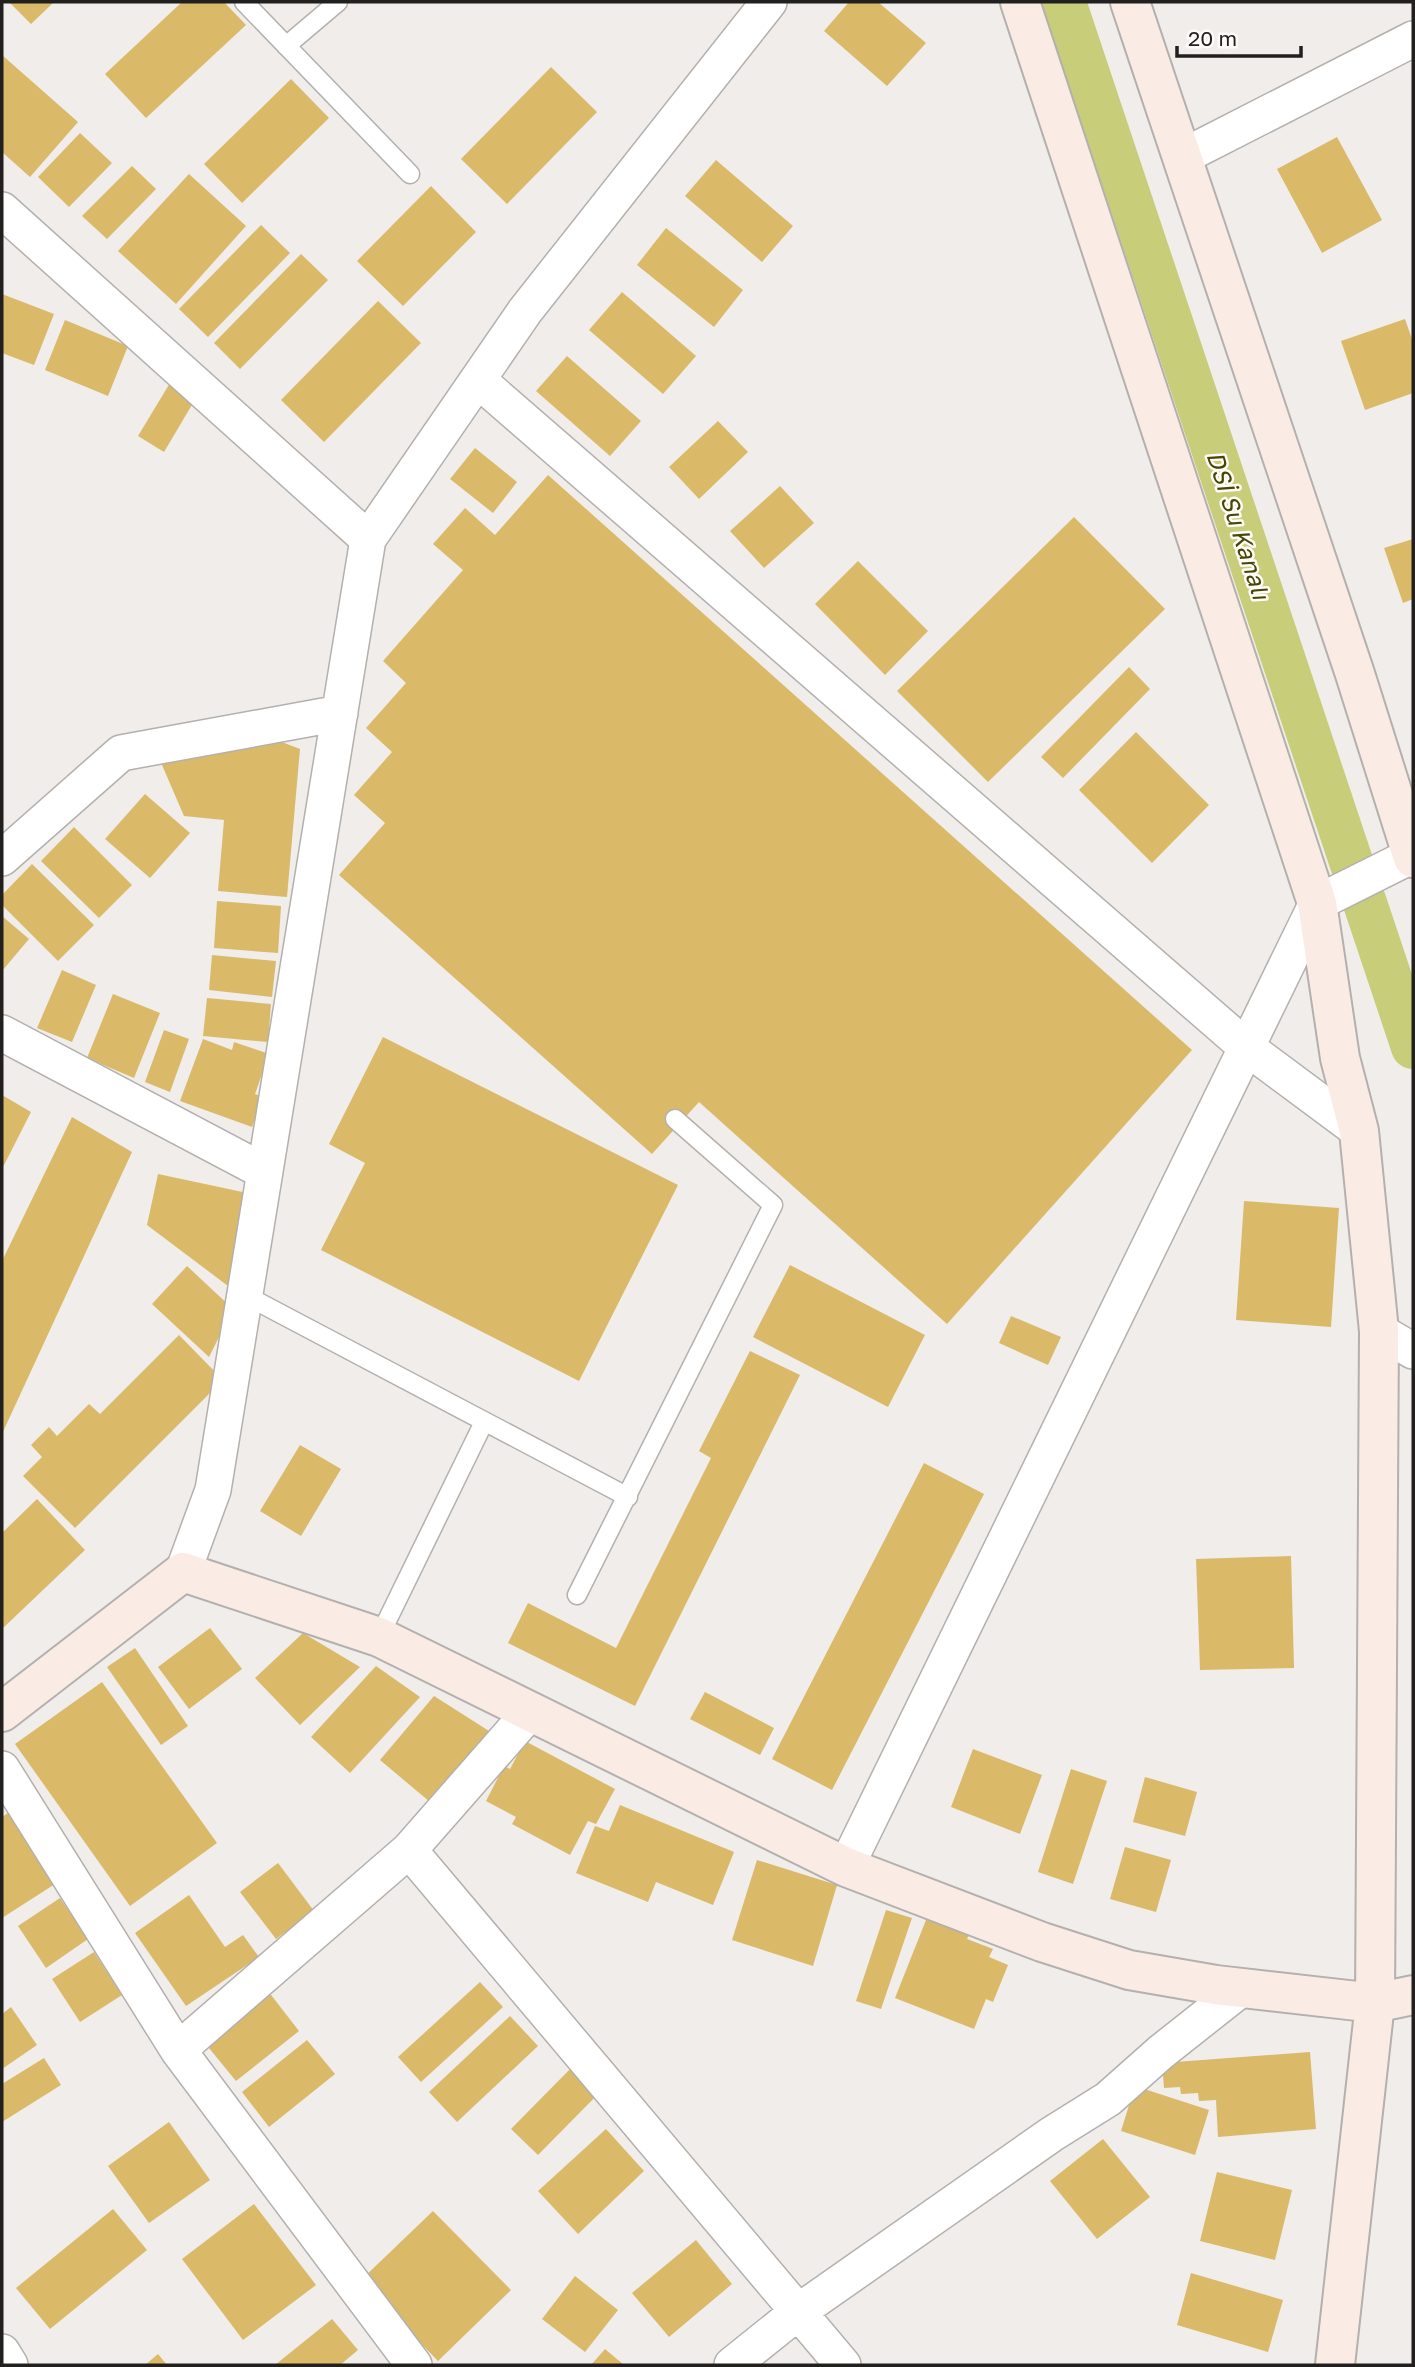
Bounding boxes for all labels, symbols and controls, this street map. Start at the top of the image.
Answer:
scale bar [1177,14,1301,58]
text: 20 m [1188,25,1237,51]
water label: DSİ Su Kanalı [1201,447,1277,604]

